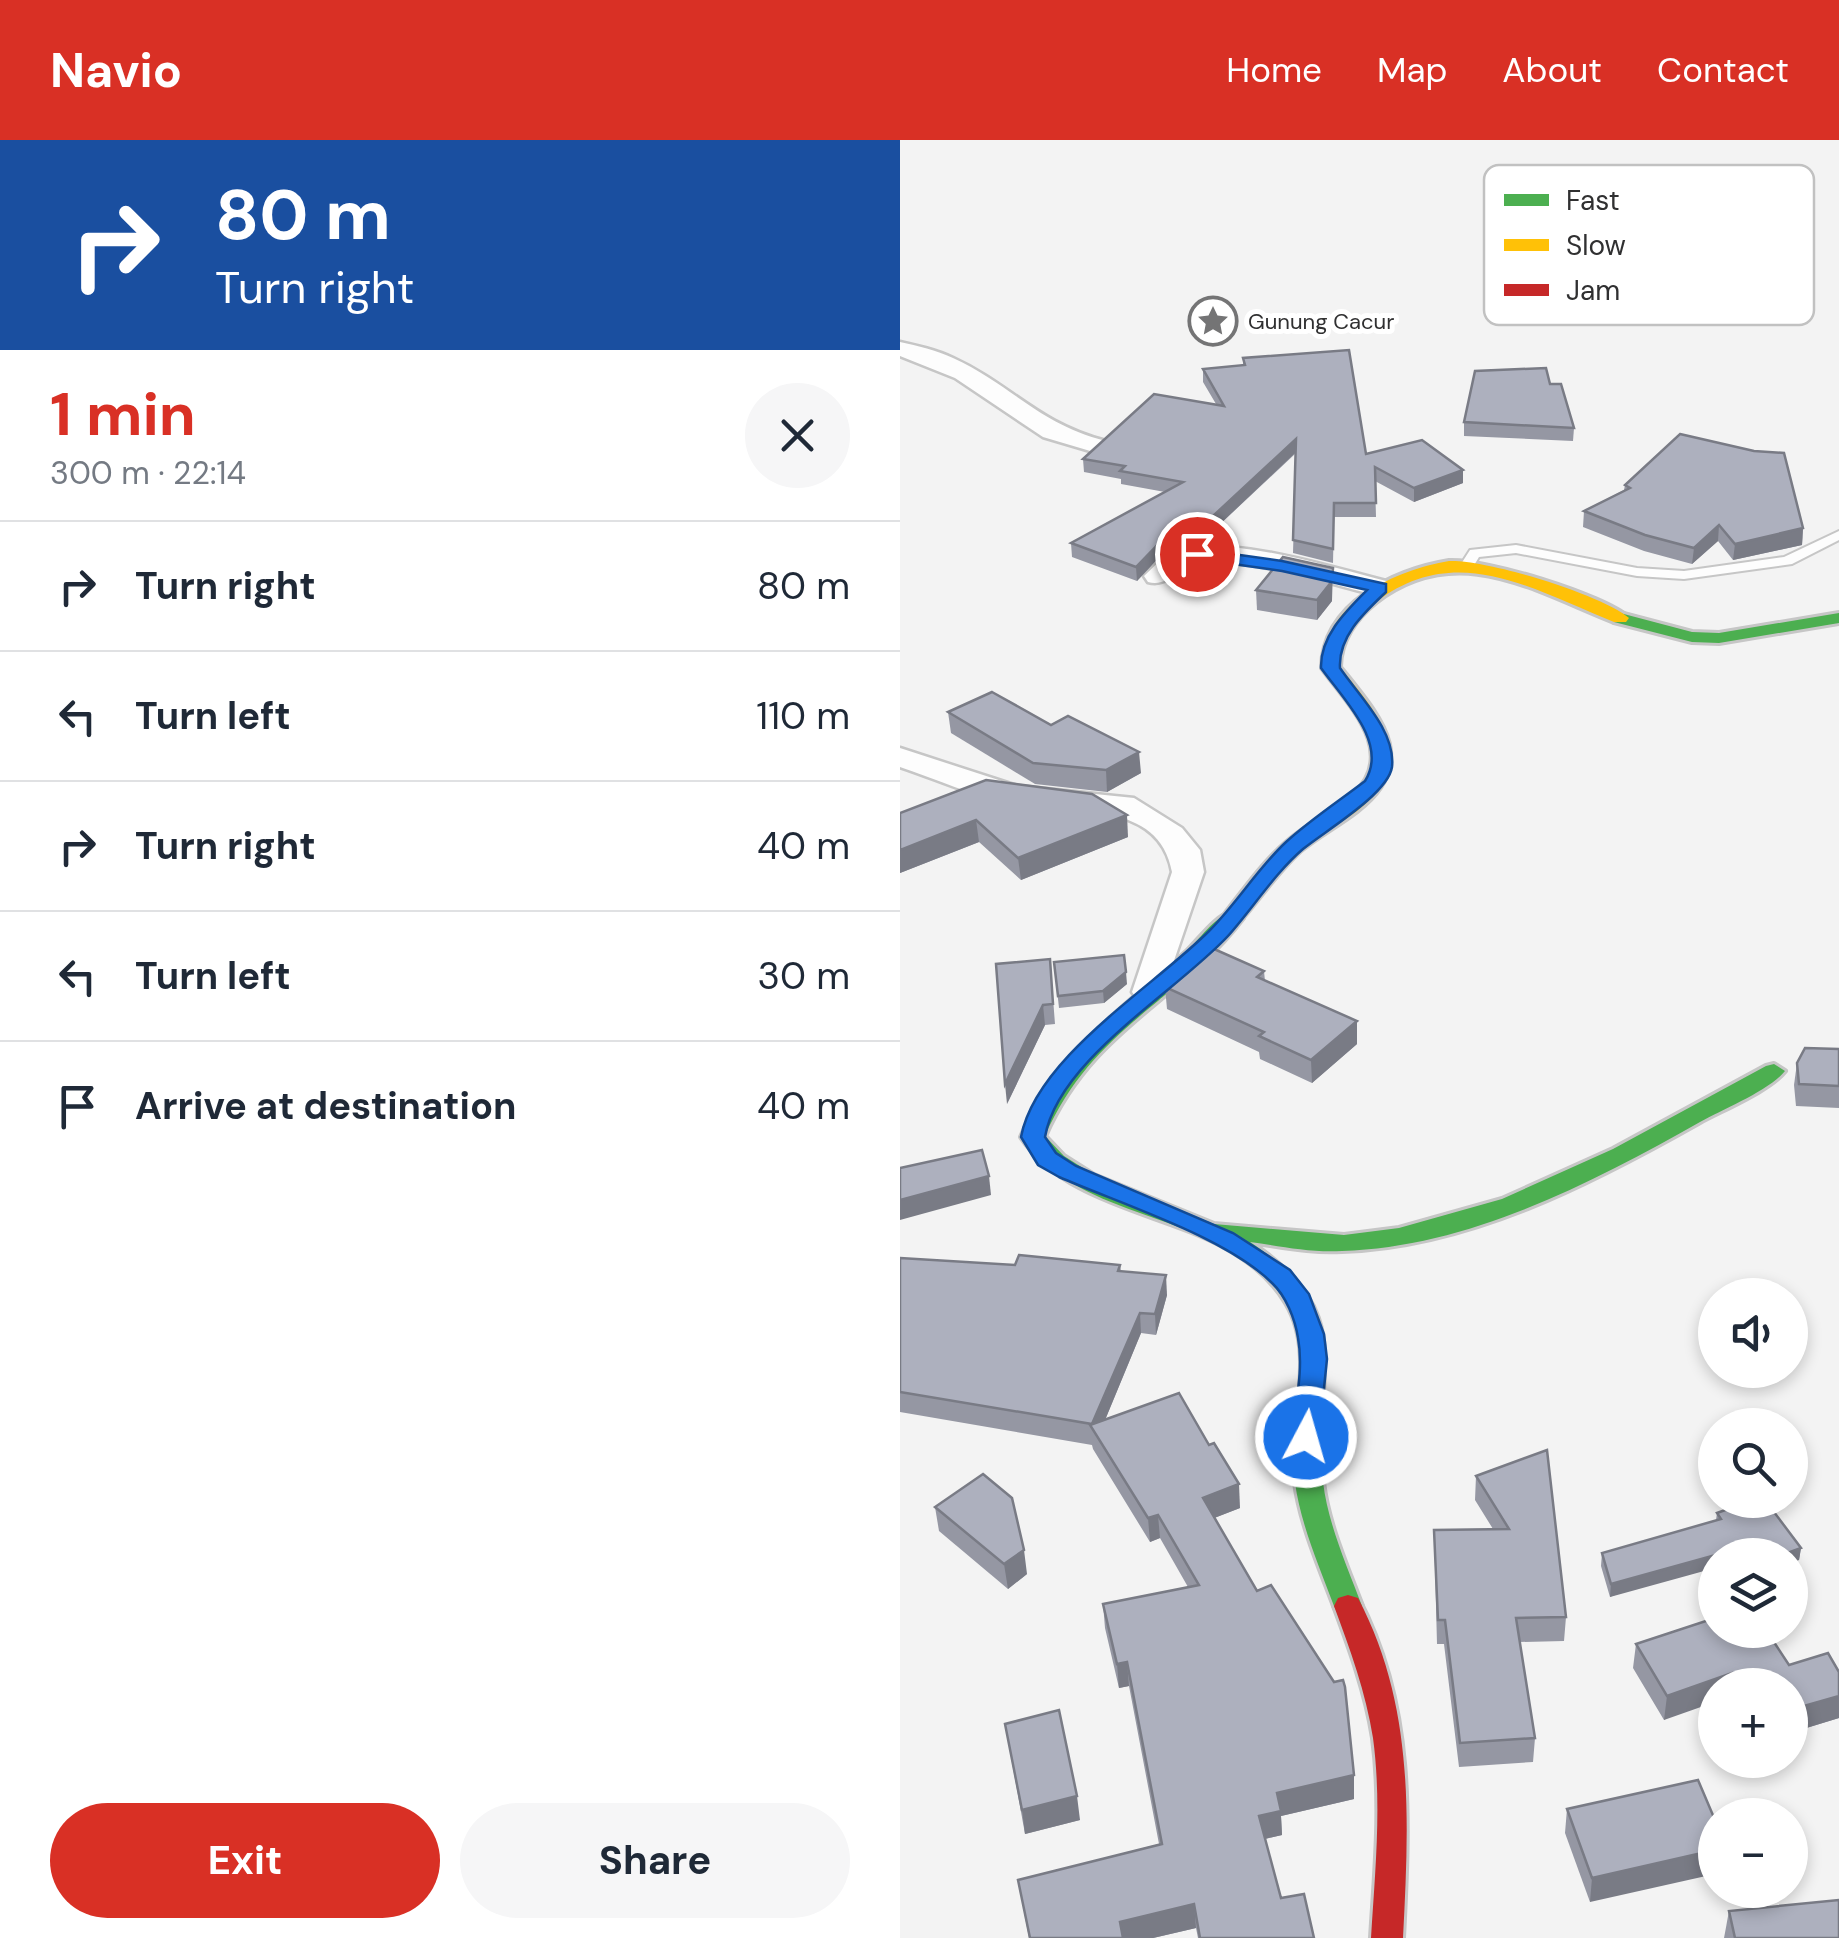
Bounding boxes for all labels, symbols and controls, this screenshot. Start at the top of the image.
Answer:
text: Navio [50,39,182,102]
text: Home [1226,47,1322,93]
text: Map [1377,47,1447,93]
text: About [1502,47,1602,93]
text: Contact [1657,47,1789,93]
legend [1484,165,1814,325]
text: 80 m [215,170,391,261]
icon: right [50,180,180,310]
text: Fast [1566,182,1620,219]
text: Slow [1566,227,1626,264]
text: Turn right [215,258,414,317]
text: Jam [1566,272,1620,309]
place icon: Gunung Cacur [1187,295,1239,347]
place label: Gunung Cacur [1248,307,1394,336]
text: 1 min [50,375,196,454]
button: close [745,383,850,488]
text: 300 m · 22:14 [50,452,246,494]
pin [1155,512,1240,597]
icon: arrive [1170,527,1225,582]
icon: right [50,559,105,614]
text: Turn right [135,561,316,611]
text: 80 m [757,561,850,611]
icon: left [50,689,105,744]
text: Turn left [135,691,291,741]
text: 110 m [756,691,850,741]
icon: right [50,819,105,874]
text: Turn right [135,821,316,871]
text: 40 m [757,821,850,871]
icon: left [50,949,105,1004]
text: Turn left [135,951,291,1001]
text: 30 m [758,951,850,1001]
icon: arrive [50,1079,105,1134]
text: Arrive at destination [135,1081,517,1131]
text: 40 m [757,1081,850,1131]
map controls [1698,1278,1808,1908]
button: sound [1698,1278,1808,1388]
position arrow [1254,1385,1358,1489]
button: search [1698,1408,1808,1518]
button: layers [1698,1538,1808,1648]
button: + [1698,1668,1808,1778]
button: − [1698,1798,1808,1908]
button: Exit [50,1803,440,1918]
button: Share [460,1803,850,1918]

